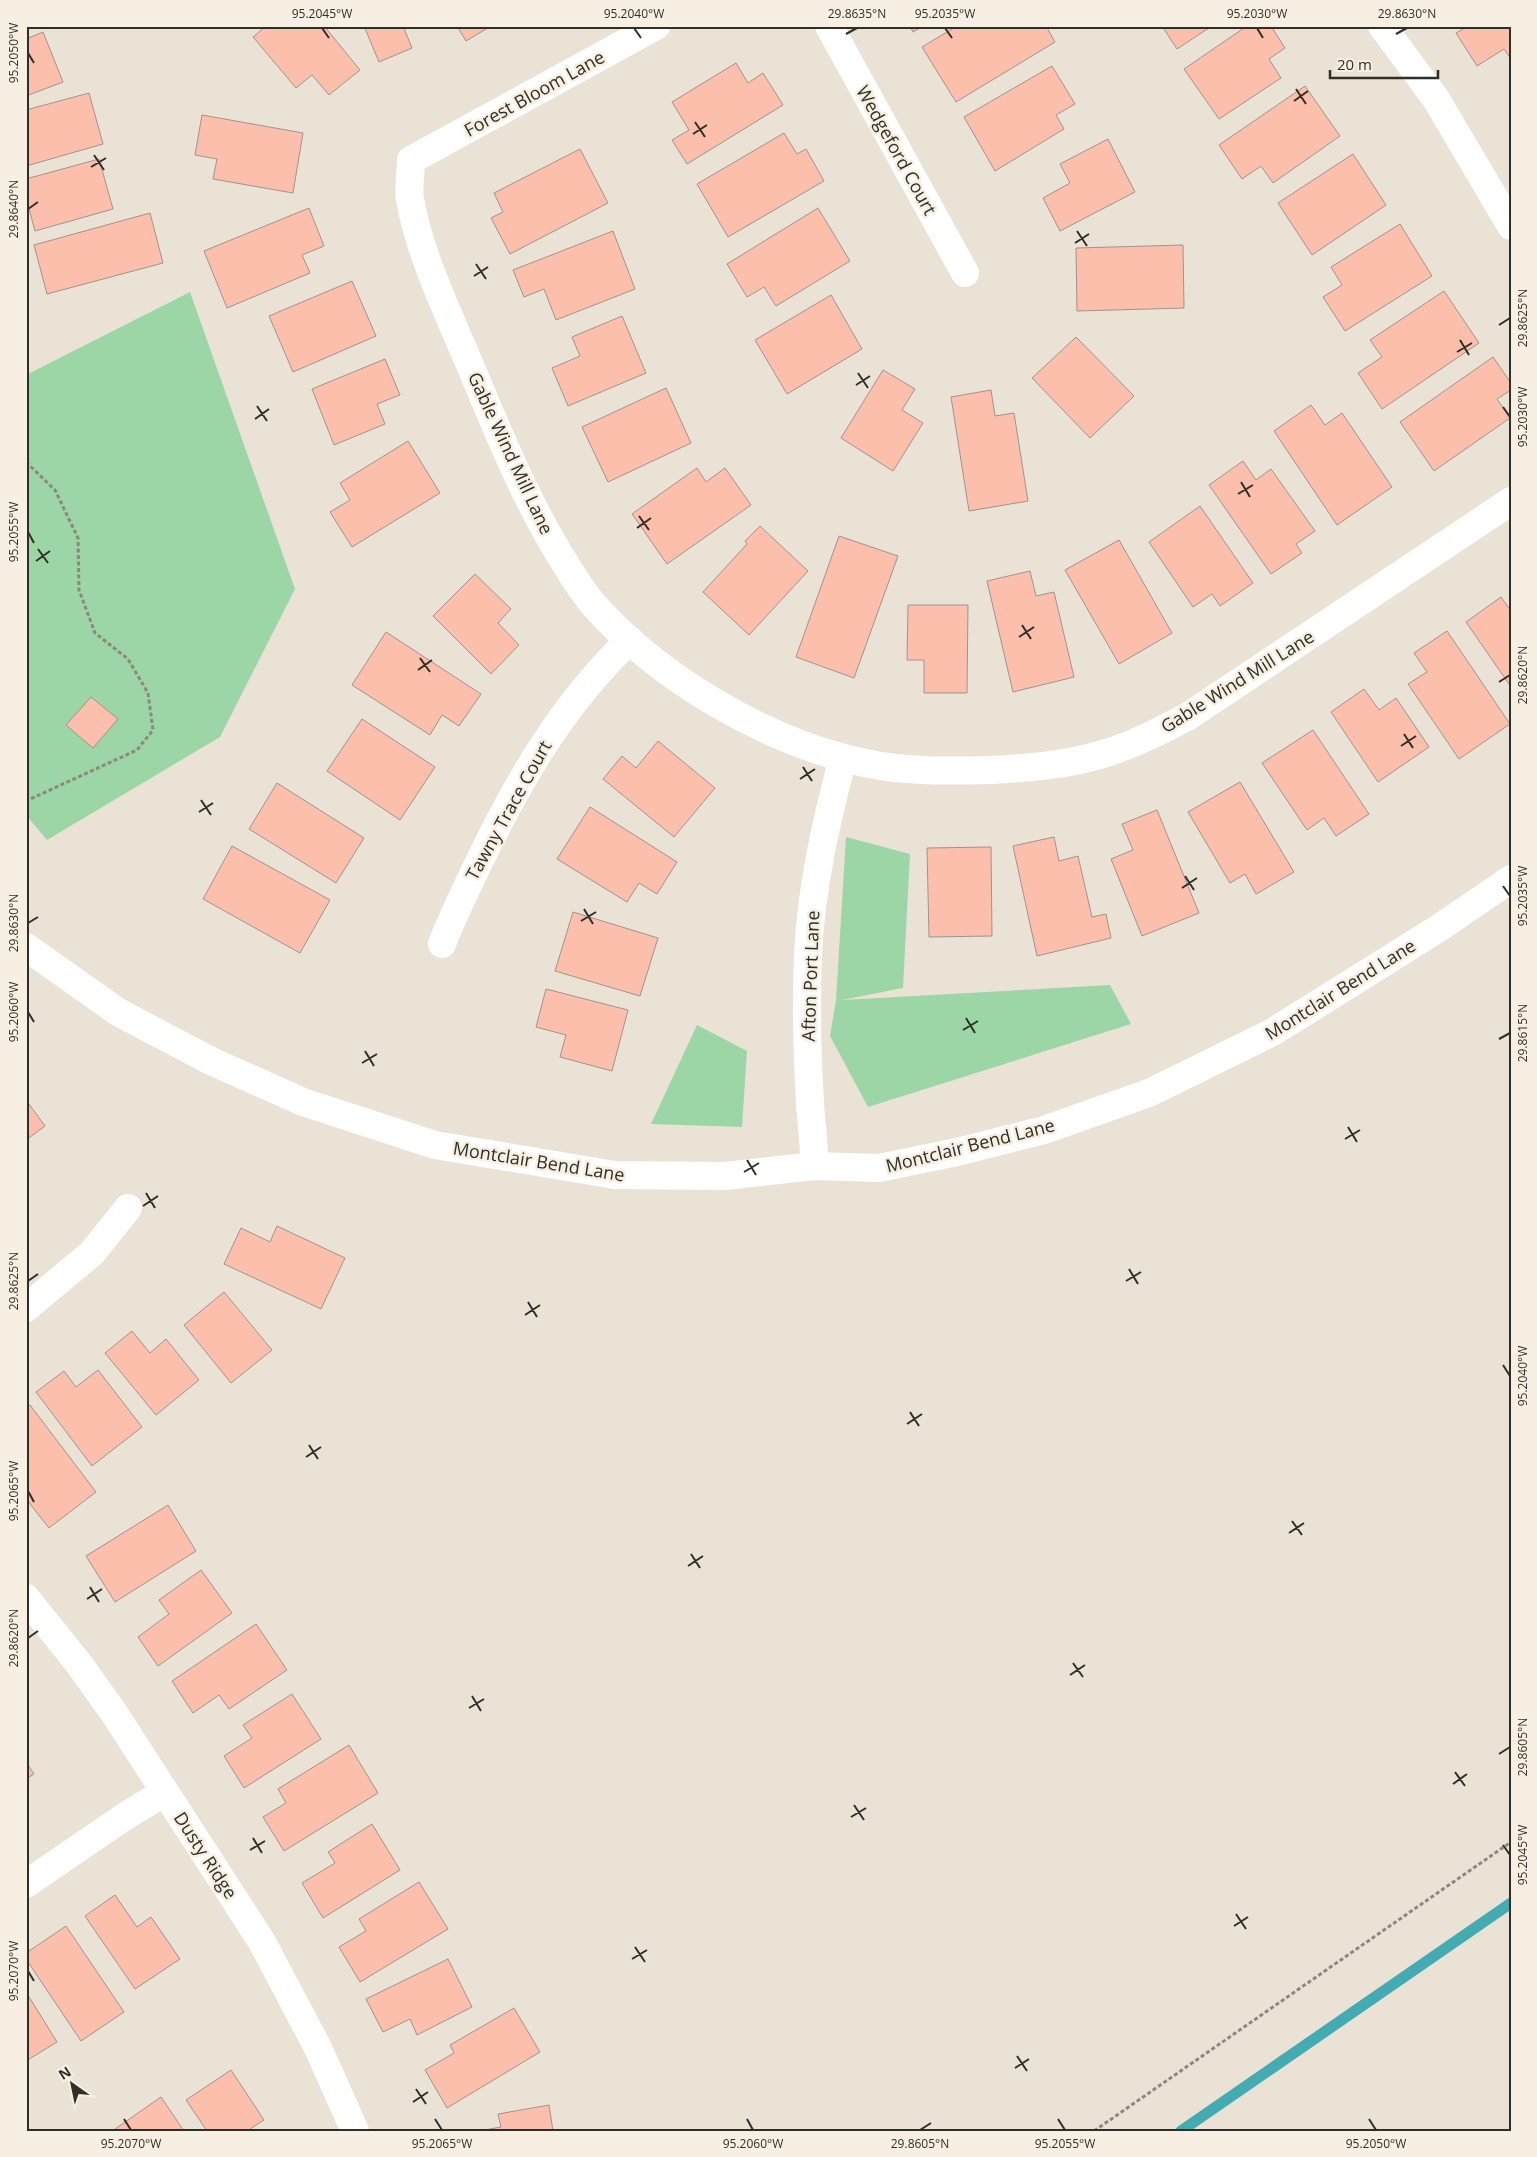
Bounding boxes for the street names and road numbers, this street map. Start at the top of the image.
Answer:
street label: Forest Bloom Lane [460,44,608,142]
street label: Wedgeford Court [851,81,943,219]
street label: Gable Wind Mill Lane [463,368,559,538]
street label: Gable Wind Mill Lane [1156,624,1318,738]
street label: Tawny Trace Court [460,736,556,884]
street label: Afton Port Lane [796,910,824,1042]
street label: Montclair Bend Lane [1260,933,1420,1045]
street label: Montclair Bend Lane [883,1112,1057,1178]
street label: Montclair Bend Lane [452,1136,626,1186]
street label: Dusty Ridge [169,1807,243,1903]

